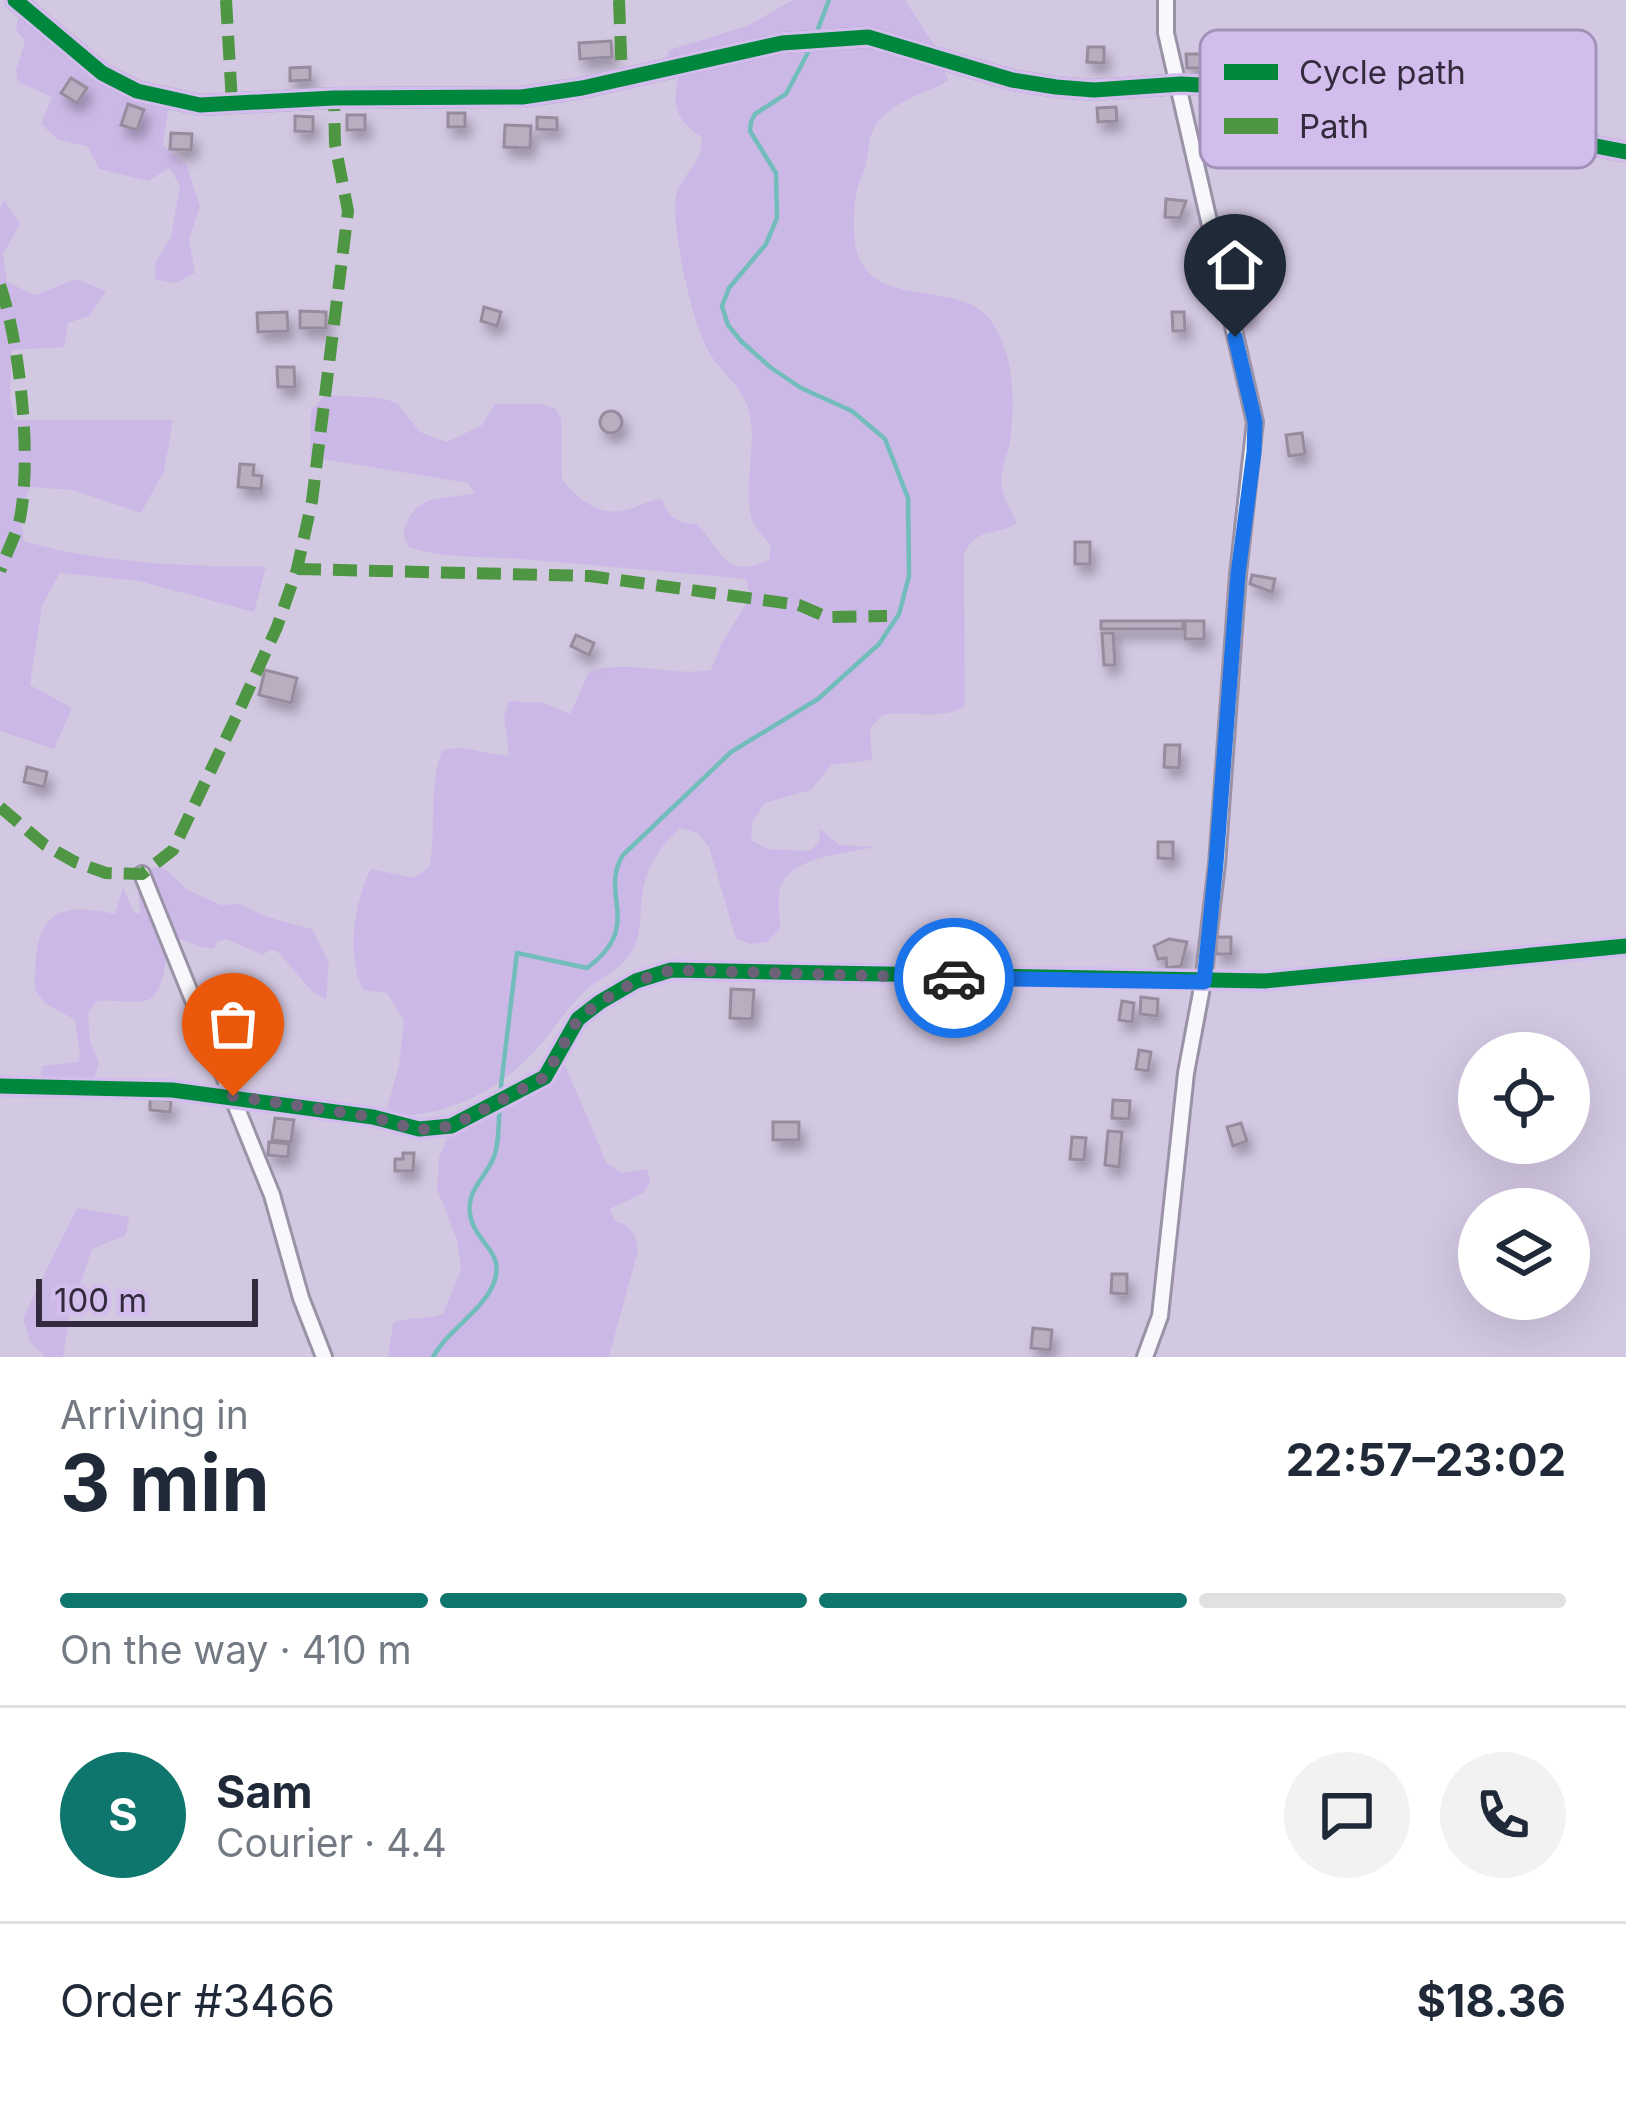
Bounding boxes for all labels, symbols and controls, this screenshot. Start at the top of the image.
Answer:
legend [1200,30,1596,168]
text: Cycle path [1299,52,1466,92]
text: Path [1299,106,1369,146]
pin [1184,214,1286,337]
icon: home [1202,232,1268,298]
courier [894,918,1014,1038]
icon: car [921,945,987,1011]
pin [182,973,284,1096]
icon: bag [200,991,266,1057]
map controls [1458,1032,1590,1320]
button: locate [1458,1032,1590,1164]
button: layers [1458,1188,1590,1320]
scale bar [36,1273,258,1326]
text: 100 m [54,1280,147,1320]
text: Arriving in [60,1391,249,1438]
text: 22:57–23:02 [1286,1432,1566,1487]
text: 3 min [60,1435,270,1530]
text: On the way · 410 m [60,1626,412,1673]
button: chat [1284,1752,1410,1878]
button: phone [1440,1752,1566,1878]
text: Sam [216,1764,313,1819]
text: S [108,1787,138,1842]
text: Courier · 4.4 [216,1819,447,1866]
text: Order #3466 [60,1973,335,2028]
text: $18.36 [1417,1973,1566,2028]

